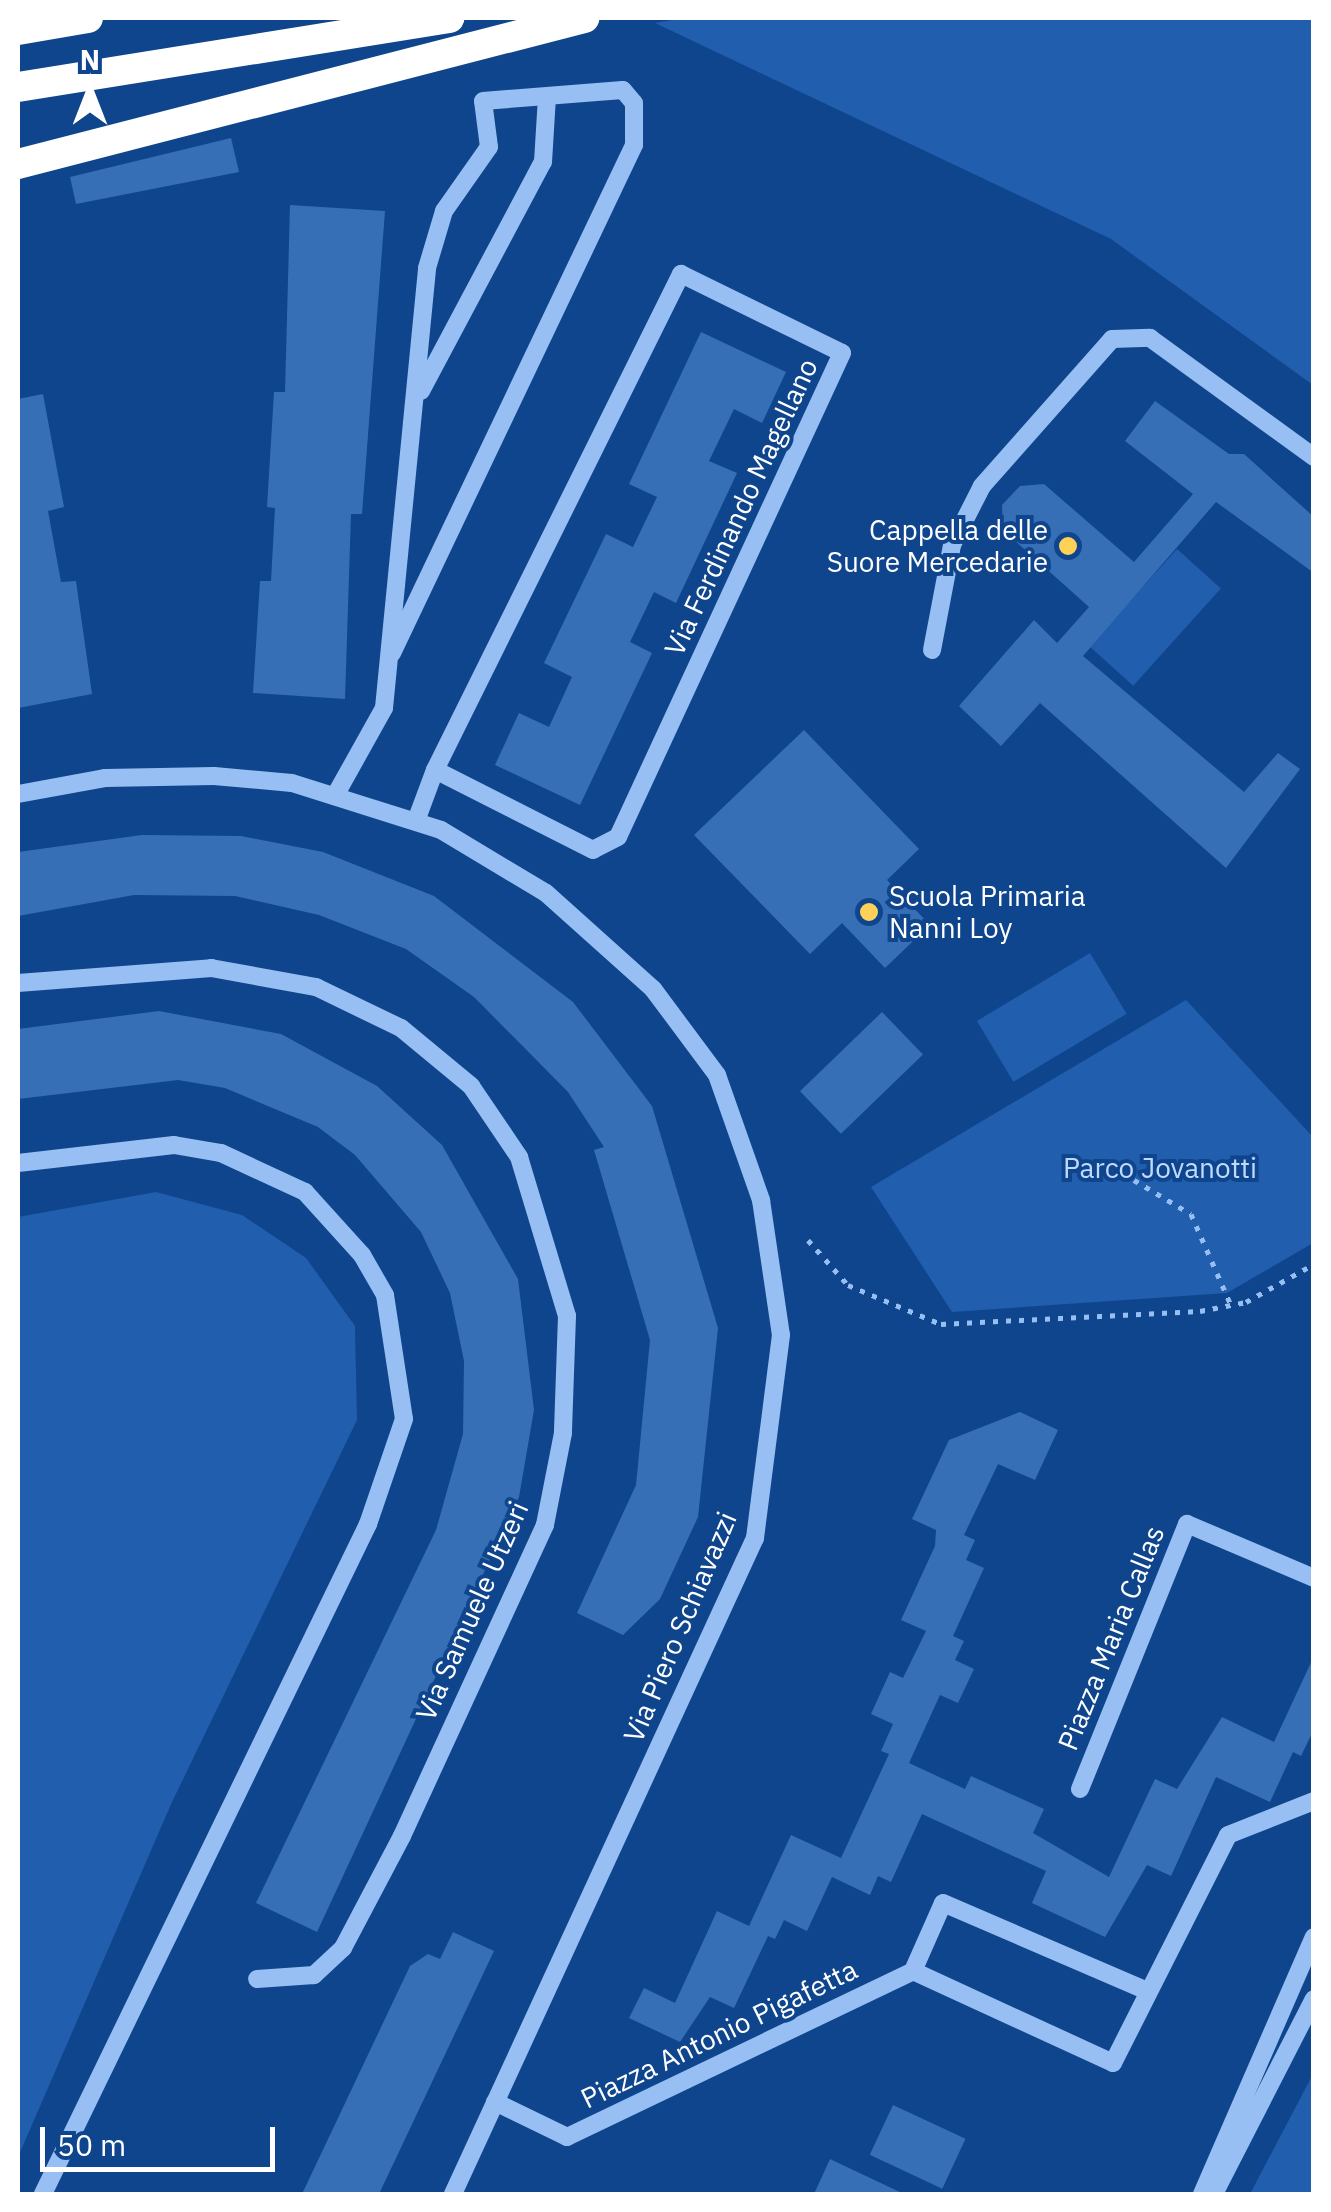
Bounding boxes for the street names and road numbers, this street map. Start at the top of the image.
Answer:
street label: Via Ferdinando Magellano [657,353,825,661]
street label: Via Samuele Utzeri [409,1496,535,1726]
street label: Via Piero Schiavazzi [616,1507,744,1747]
street label: Piazza Maria Callas [1051,1521,1171,1755]
street label: Piazza Antonio Pigafetta [575,1952,863,2116]

